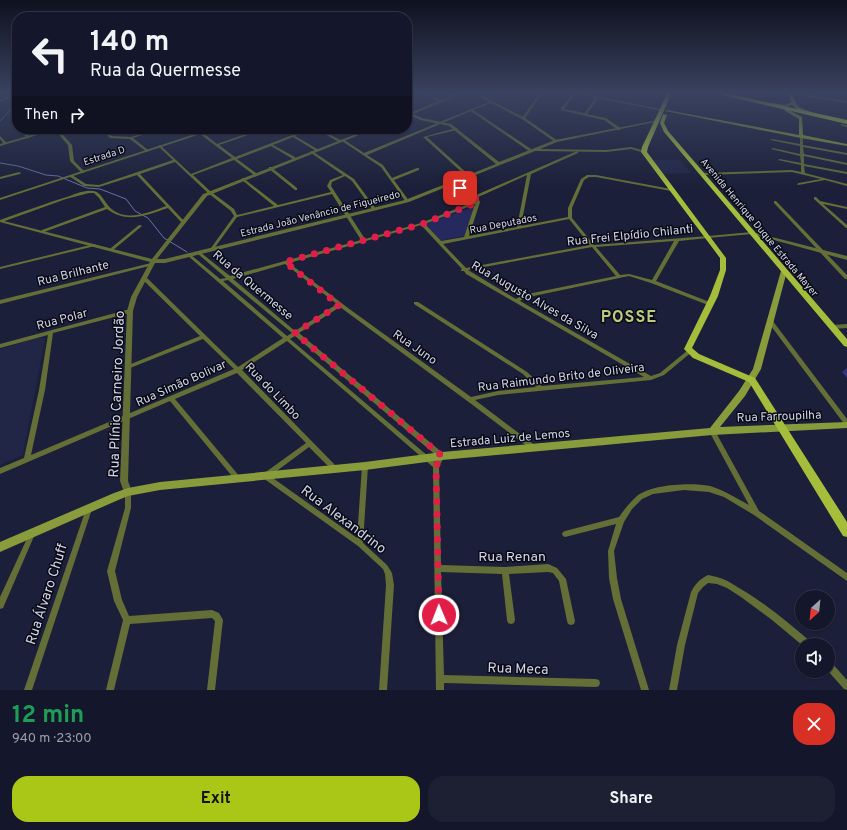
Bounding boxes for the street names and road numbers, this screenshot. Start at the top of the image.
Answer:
street label: Estrada D [82,144,127,169]
street label: Avenida Henrique Duque Estrada Mayer [697,156,821,300]
street label: Estrada João Venâncio de Figueiredo [239,188,402,241]
street label: Rua Deputados [469,212,538,237]
street label: Rua Frei Elpídio Chilanti [566,221,694,251]
street label: Rua da Quermesse [209,247,296,324]
street label: Rua Brilhante [36,257,111,291]
street label: Rua Augusto Alves da Silva [468,258,601,344]
street label: Rua Polar [35,305,90,334]
street label: Rua Plínio Carneiro Jordão [106,310,129,478]
street label: Rua Juno [389,327,440,369]
street label: Rua Simão Bolivar [133,357,230,411]
street label: Rua do Limbo [241,360,304,424]
street label: Rua Raimundo Brito de Oliveira [477,360,645,396]
street label: Rua Farroupilha [736,408,822,426]
street label: Estrada Luiz de Lemos [449,426,571,452]
street label: Rua Alexandrino [297,483,389,558]
street label: Rua Álvaro Chuff [22,541,72,647]
street label: Rua Renan [478,549,546,566]
street label: Rua Meca [487,660,549,679]

